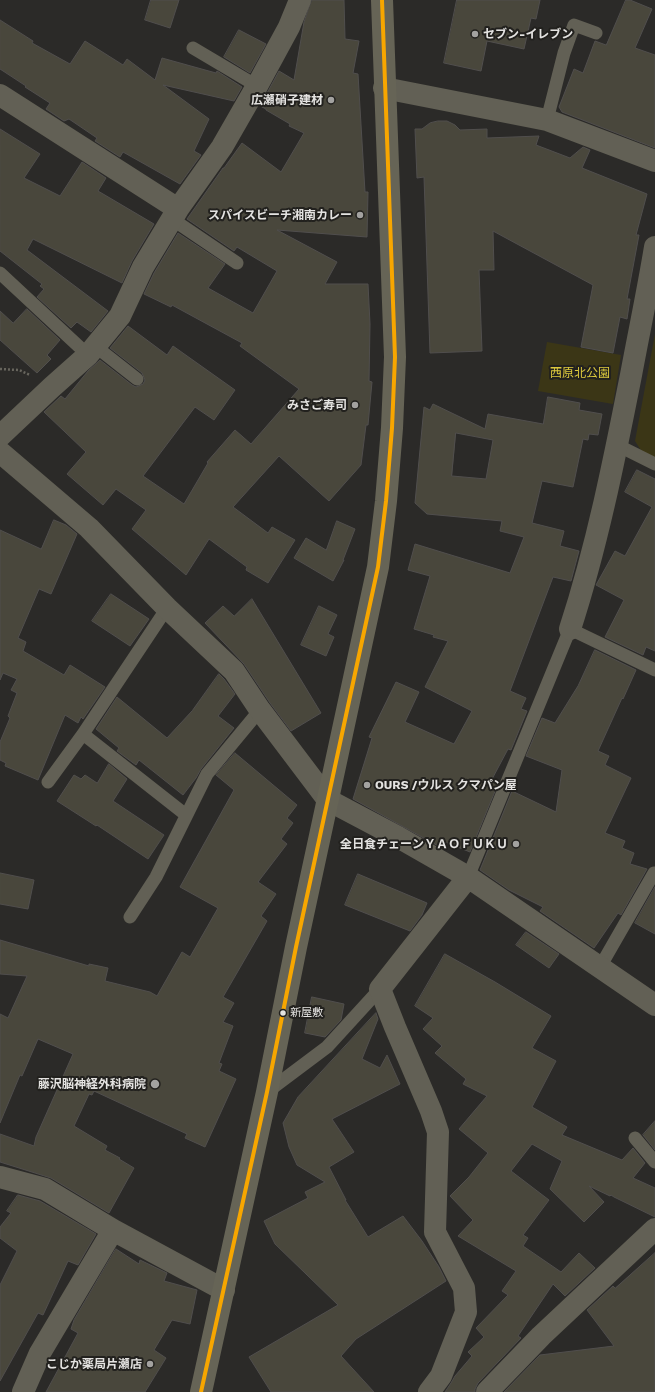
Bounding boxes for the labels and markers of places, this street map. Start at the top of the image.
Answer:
place label: セブン-イレブン [483,27,573,41]
marker: セブン-イレブン [470,29,480,39]
place label: 広瀬硝子建材 [251,93,323,107]
marker: 広瀬硝子建材 [326,95,336,105]
place label: スパイスビーチ湘南カレー [208,208,352,222]
marker: スパイスビーチ湘南カレー [355,210,365,220]
place label: みさご寿司 [287,398,347,412]
marker: みさご寿司 [350,400,360,410]
place label: OURS /ウルス クマパン屋 [375,778,517,792]
marker: OURS /ウルス クマパン屋 [362,780,372,790]
place label: 全日食チェーンＹＡＯＦＵＫＵ [340,837,508,851]
marker: 全日食チェーンＹＡＯＦＵＫＵ [511,839,521,849]
place label: 新屋敷 [290,1006,323,1020]
marker: 新屋敷 [278,1008,288,1018]
place label: 藤沢脳神経外科病院 [38,1077,146,1091]
marker: 藤沢脳神経外科病院 [149,1078,161,1090]
place label: こじか薬局片瀬店 [46,1357,142,1371]
marker: こじか薬局片瀬店 [145,1359,155,1369]

